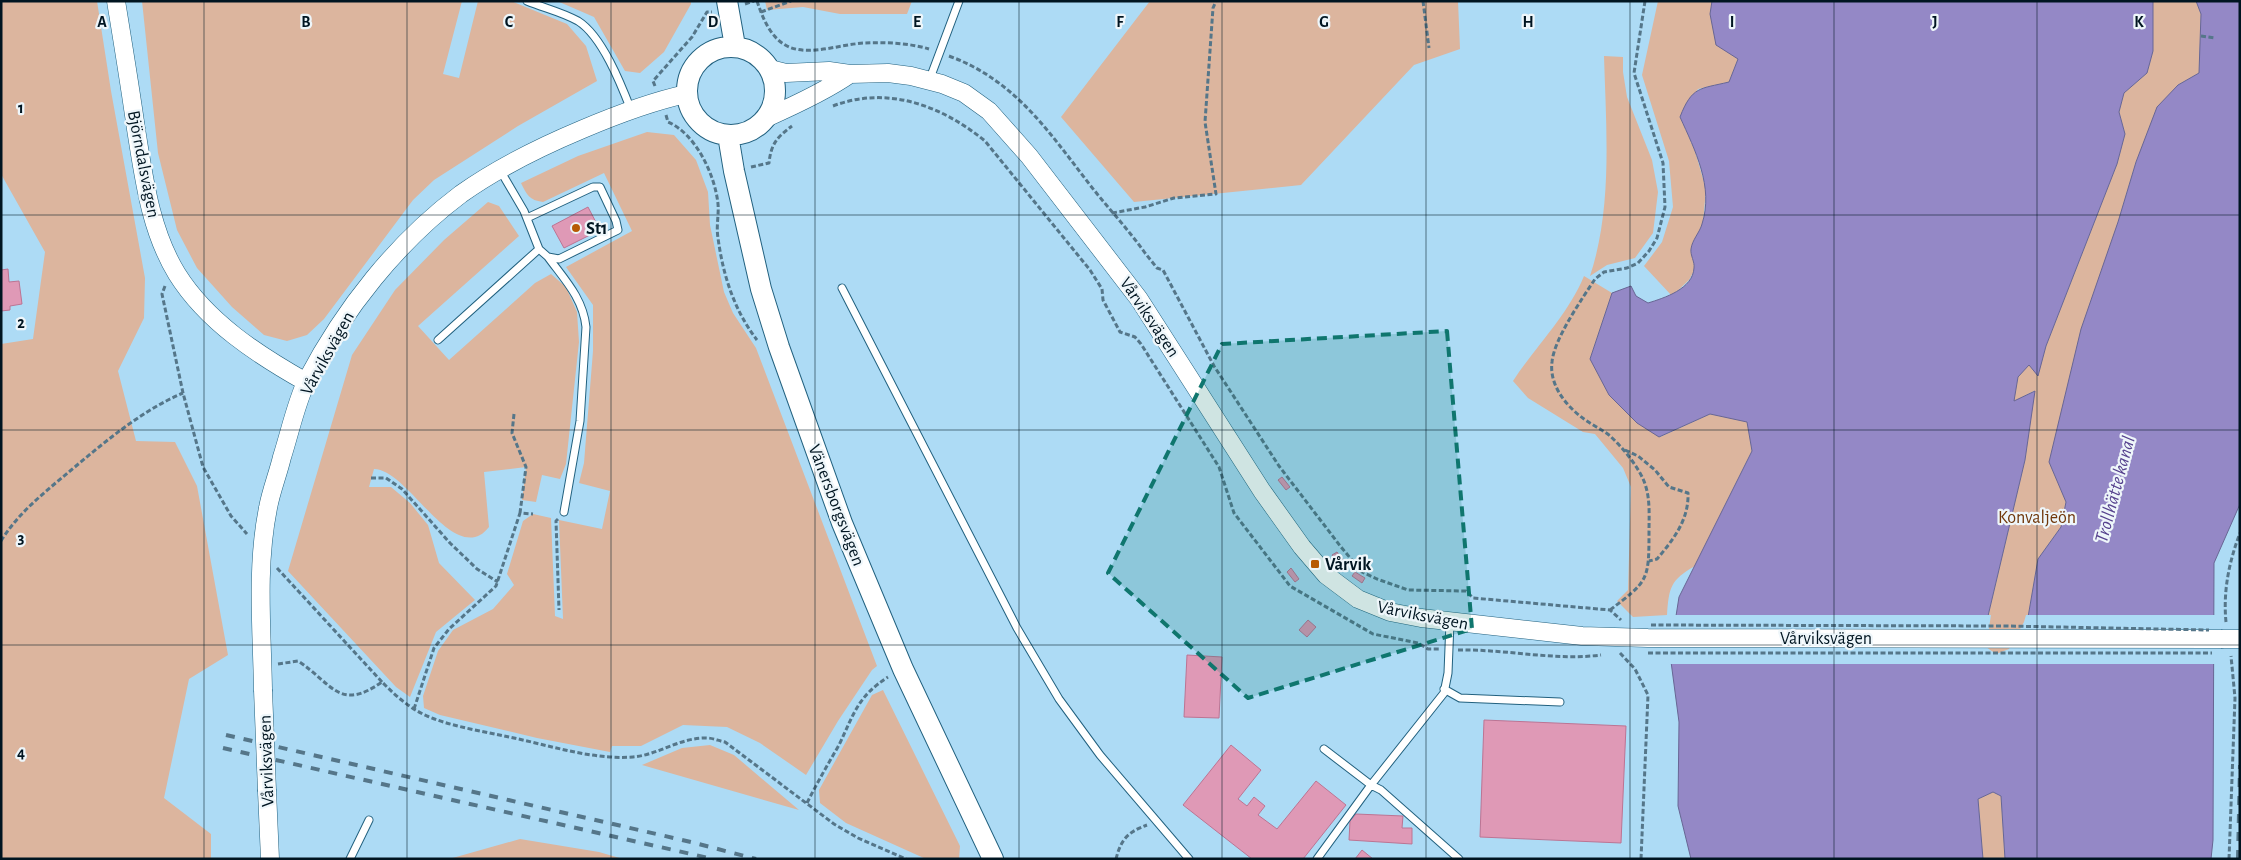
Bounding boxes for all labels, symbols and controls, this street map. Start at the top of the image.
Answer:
text: A [97,14,107,30]
text: B [301,14,311,30]
text: C [505,14,514,30]
text: D [708,14,719,30]
text: E [913,14,921,30]
text: F [1116,14,1124,30]
text: G [1319,14,1329,30]
text: H [1522,14,1534,30]
text: I [1730,14,1734,30]
text: J [1932,14,1938,30]
text: K [2134,14,2144,30]
text: 1 [18,100,24,116]
street label: Björndalsvägen [124,109,162,219]
place label: St1 [586,220,608,238]
marker: St1 [570,222,582,234]
street label: Vårviksvägen [1116,274,1182,361]
street label: Vårviksvägen [298,309,358,398]
text: 2 [17,315,25,331]
water label: Trollhätte kanal [2092,434,2139,545]
street label: Vänersborgsvägen [805,442,867,569]
park label: Konvaljeön [1998,509,2076,527]
text: 3 [18,530,25,546]
place label: Vårvik [1325,556,1371,574]
marker: Vårvik [1309,558,1321,570]
street label: Vårviksvägen [1376,598,1470,634]
street label: Vårviksvägen [1780,630,1872,648]
street label: Vårviksvägen [256,715,278,807]
text: 4 [17,745,25,761]

